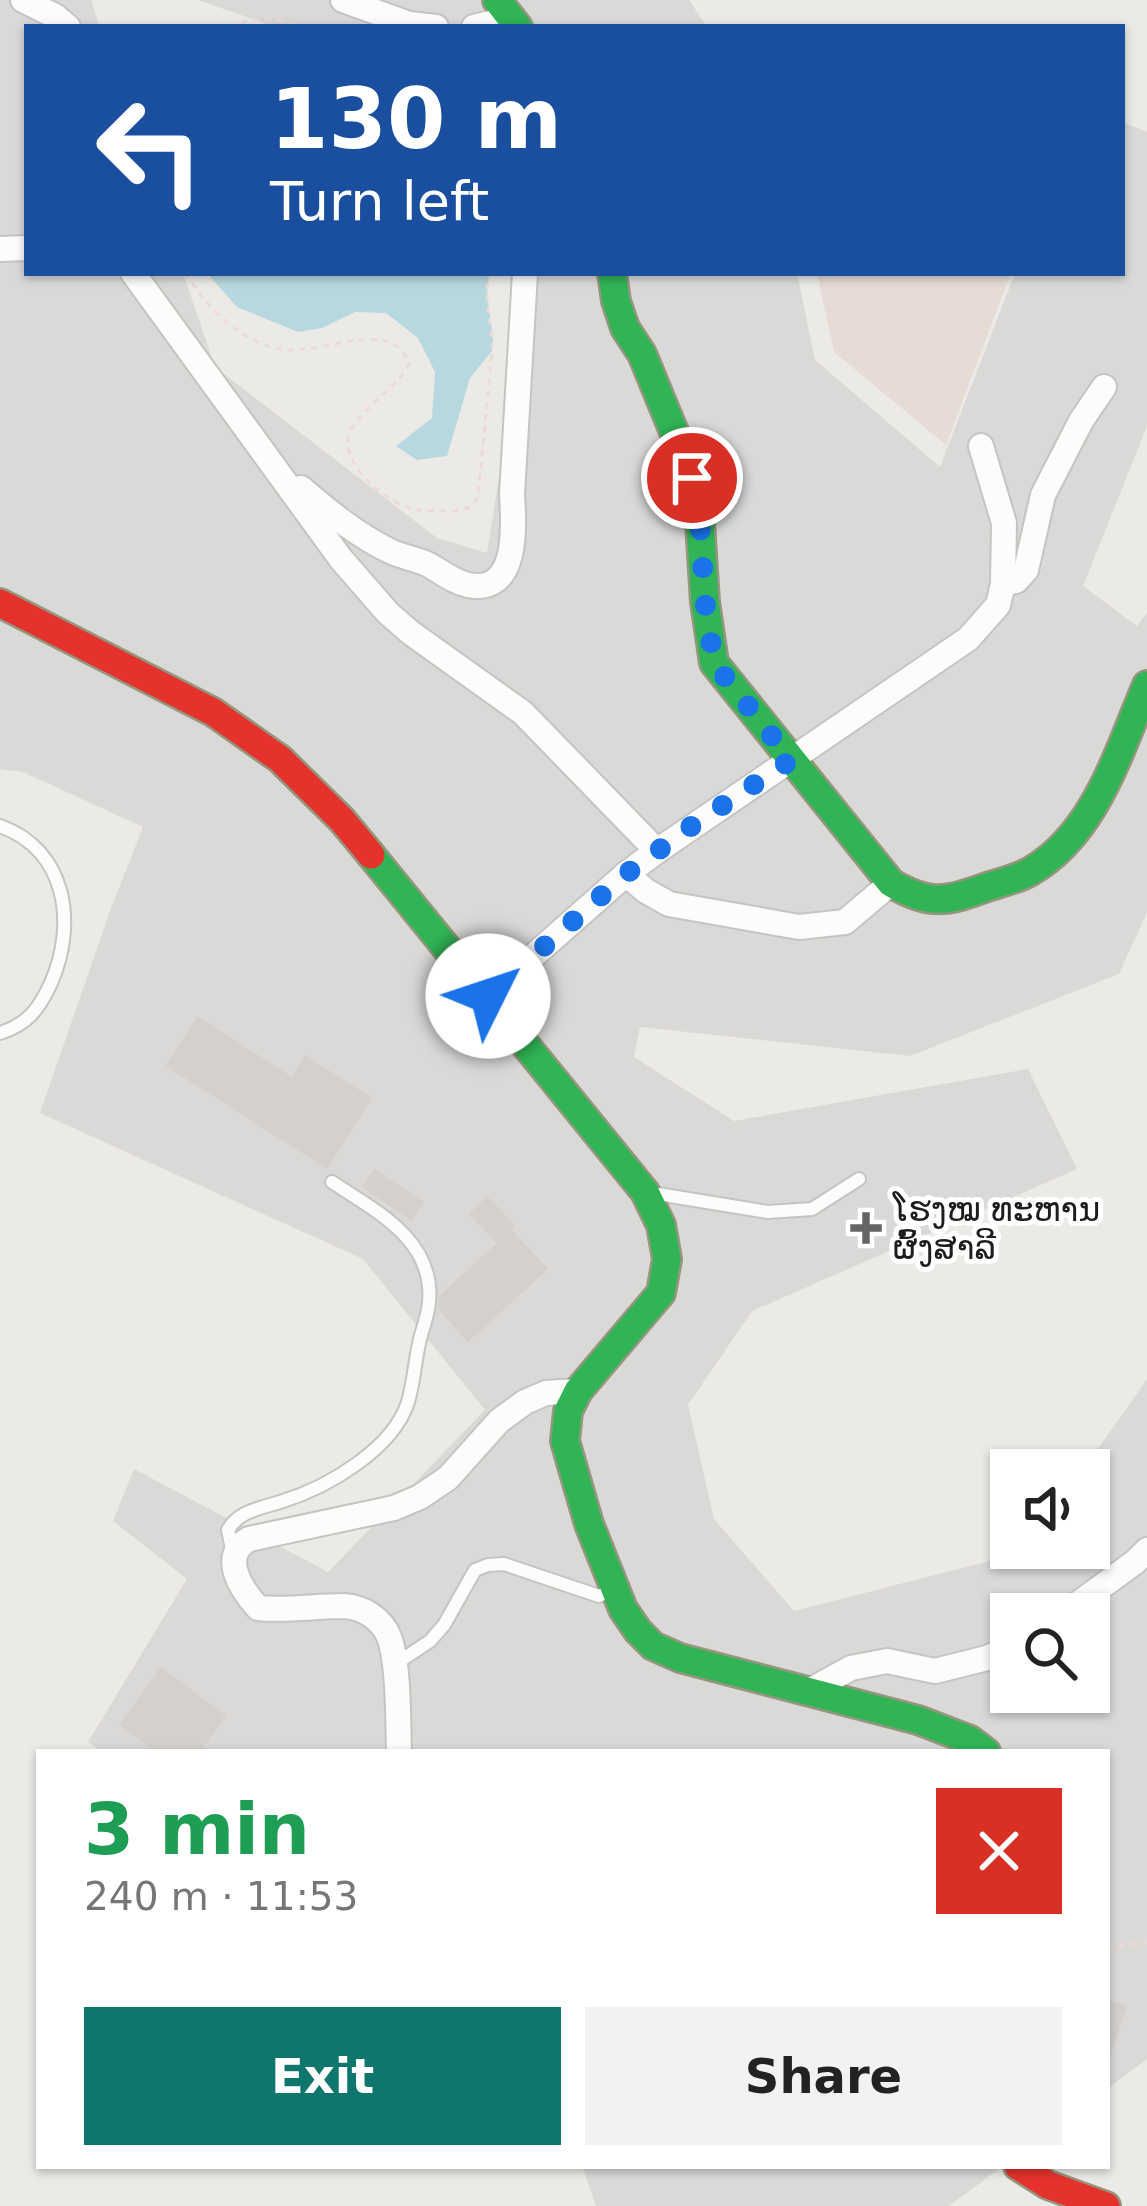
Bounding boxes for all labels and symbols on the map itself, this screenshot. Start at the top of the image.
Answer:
pin [641,427,743,529]
position arrow [425,933,551,1059]
place label: ໂຮງໝ ທະຫານ ຜົ້ງສາລີ [892,1190,1100,1267]
marker: ໂຮງໝ ທະຫານ ຜົ້ງສາລີ [850,1212,882,1244]

